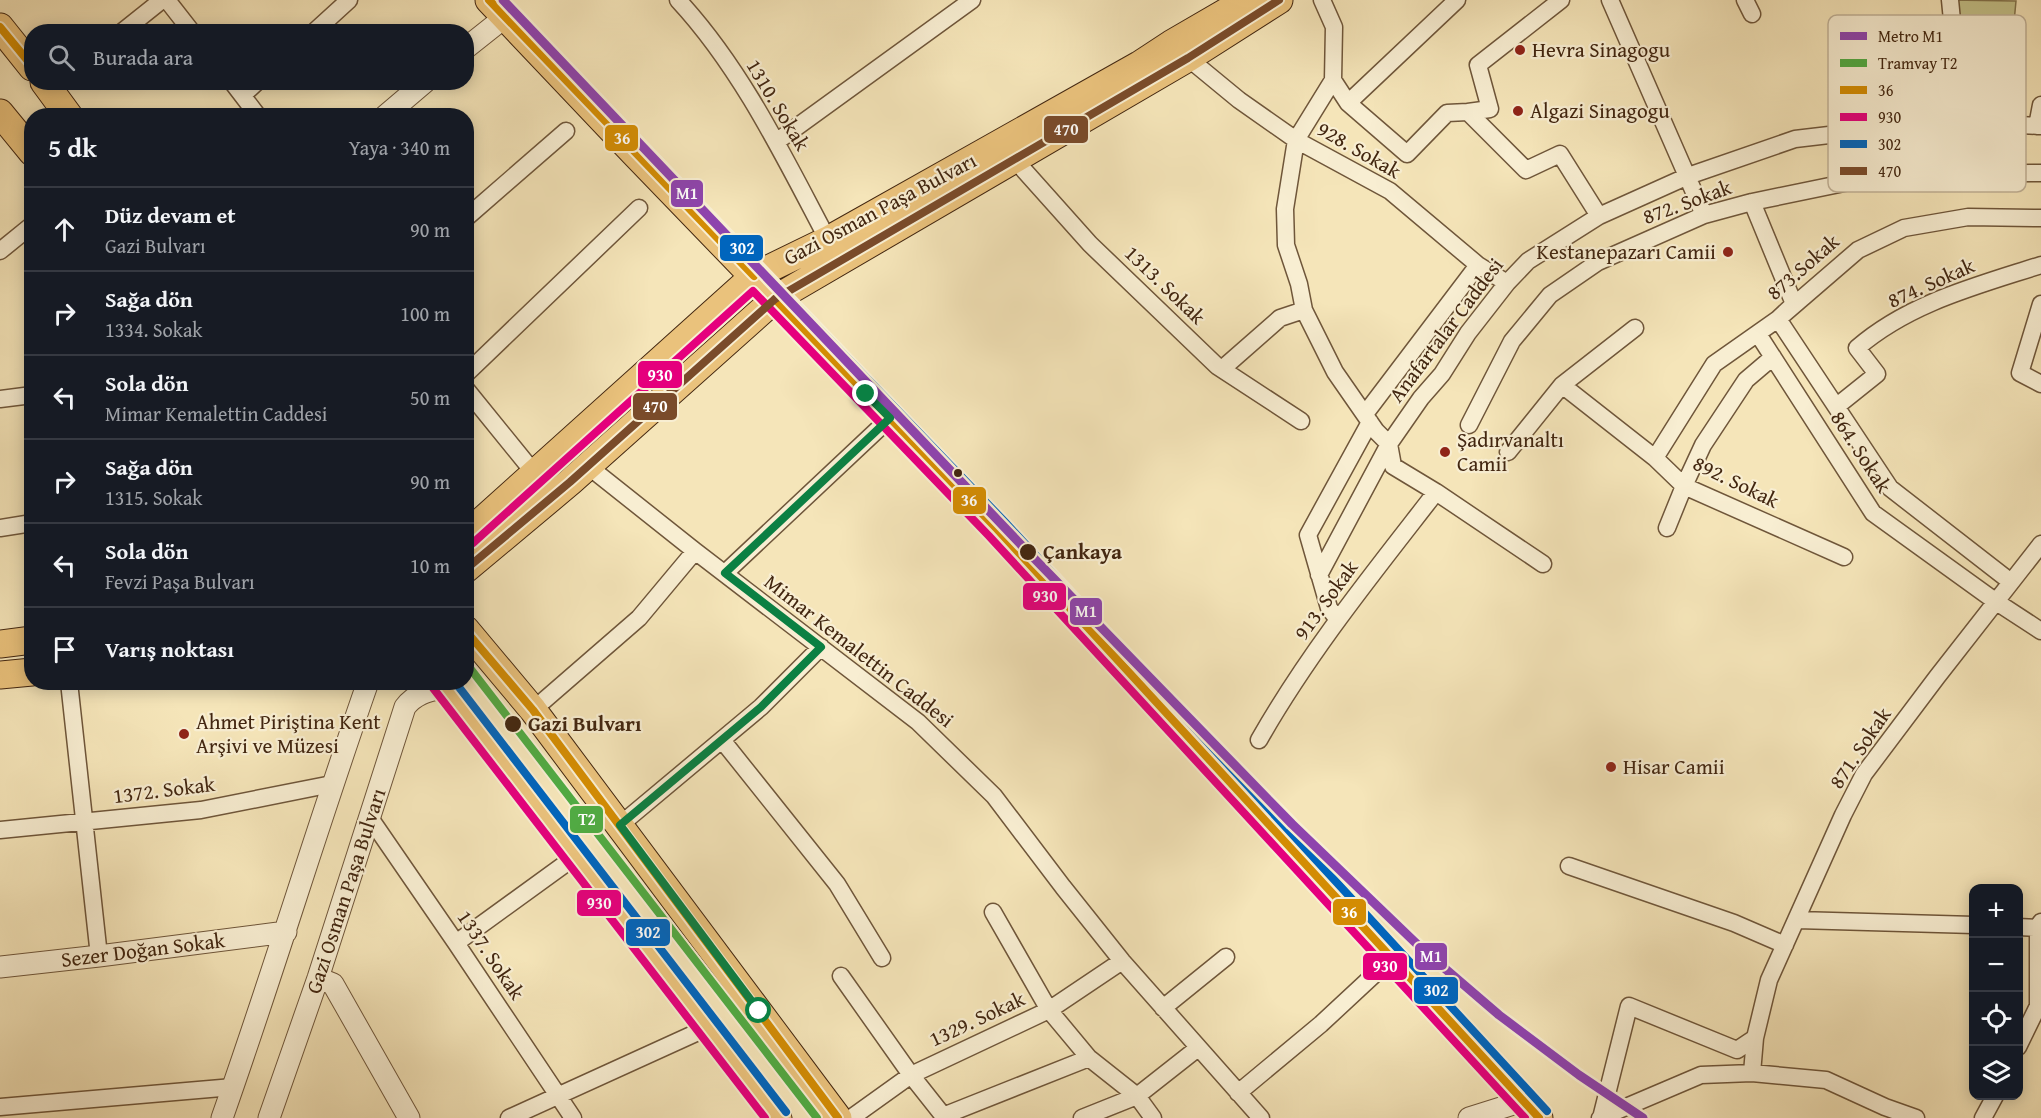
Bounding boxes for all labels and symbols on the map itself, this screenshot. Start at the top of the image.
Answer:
legend [1828,15,2026,192]
text: Metro M1 [1878,24,1943,48]
place label: Hevra Sinagogu [1532,34,1671,65]
marker: Hevra Sinagogu [1513,43,1527,57]
text: Tramvay T2 [1878,51,1957,75]
street label: 1310. Sokak [739,53,818,157]
text: 36 [1878,78,1894,102]
place label: Algazi Sinagogu [1530,95,1670,126]
marker: Algazi Sinagogu [1511,104,1525,118]
text: 930 [1878,105,1901,129]
street label: 928. Sokak [1312,113,1407,186]
line badge: 470 [1043,115,1089,144]
text: 470 [1054,117,1078,141]
line badge: 36 [604,124,639,152]
text: 36 [614,126,630,150]
text: 302 [1878,132,1901,156]
street label: Gazi Osman Paşa Bulvarı [778,145,982,273]
text: 470 [1878,159,1901,183]
street label: 872. Sokak [1638,171,1736,232]
line badge: M1 [670,179,704,208]
text: M1 [676,181,698,205]
street label: 873.Sokak [1759,226,1846,307]
line badge: 302 [719,234,764,262]
text: 302 [730,236,754,260]
place label: Kestanepazarı Camii [1537,236,1716,267]
street label: 1313. Sokak [1118,238,1213,332]
marker: Kestanepazarı Camii [1721,245,1735,259]
street label: 874. Sokak [1882,249,1980,315]
street label: Anafartalar Caddesi [1381,251,1510,409]
line badge: 930 [637,360,683,389]
text: 930 [648,363,672,387]
route end [852,380,878,406]
line badge: 470 [632,392,678,421]
text: 470 [643,394,667,418]
street label: 864. Sokak [1823,405,1900,499]
place label: Şadırvanaltı Camii [1457,424,1564,479]
marker: Şadırvanaltı Camii [1438,445,1452,459]
street label: 892. Sokak [1688,447,1785,516]
unlabelled marker [952,467,964,479]
line badge: 36 [952,486,987,515]
text: 36 [961,488,977,512]
place label: Çankaya [1043,536,1122,567]
marker: Çankaya [1018,542,1038,562]
street label: 913. Sokak [1286,553,1365,646]
street label: Mimar Kemalettin Caddesi [758,566,961,735]
line badge: 930 [1022,582,1067,611]
text: 930 [1033,584,1057,608]
line badge: M1 [1069,597,1103,626]
text: M1 [1075,599,1097,623]
street label: 871. Sokak [1821,701,1898,795]
place label: Ahmet Piriştina Kent Arşivi ve Müzesi [196,706,381,761]
place label: Gazi Bulvarı [528,708,642,739]
marker: Gazi Bulvarı [503,714,523,734]
marker: Ahmet Piriştina Kent Arşivi ve Müzesi [177,727,191,741]
place label: Hisar Camii [1623,751,1725,782]
marker: Hisar Camii [1604,760,1618,774]
street label: 1372. Sokak [111,768,217,811]
street label: Gazi Osman Paşa Bulvarı [298,784,393,998]
line badge: T2 [569,805,604,834]
text: T2 [578,807,596,831]
line badge: 930 [576,889,622,917]
text: 930 [587,891,611,915]
line badge: 36 [1332,898,1367,926]
text: 36 [1341,900,1357,924]
street label: 1337. Sokak [450,904,533,1006]
line badge: 302 [625,918,671,947]
text: 302 [636,920,660,944]
street label: Sezer Doğan Sokak [59,924,227,975]
line badge: M1 [1414,942,1448,971]
text: M1 [1420,944,1442,968]
line badge: 930 [1362,952,1408,981]
text: 930 [1373,954,1397,978]
line badge: 302 [1413,976,1459,1005]
text: 302 [1424,978,1448,1002]
street label: 1329. Sokak [924,983,1030,1054]
route start [745,997,771,1023]

